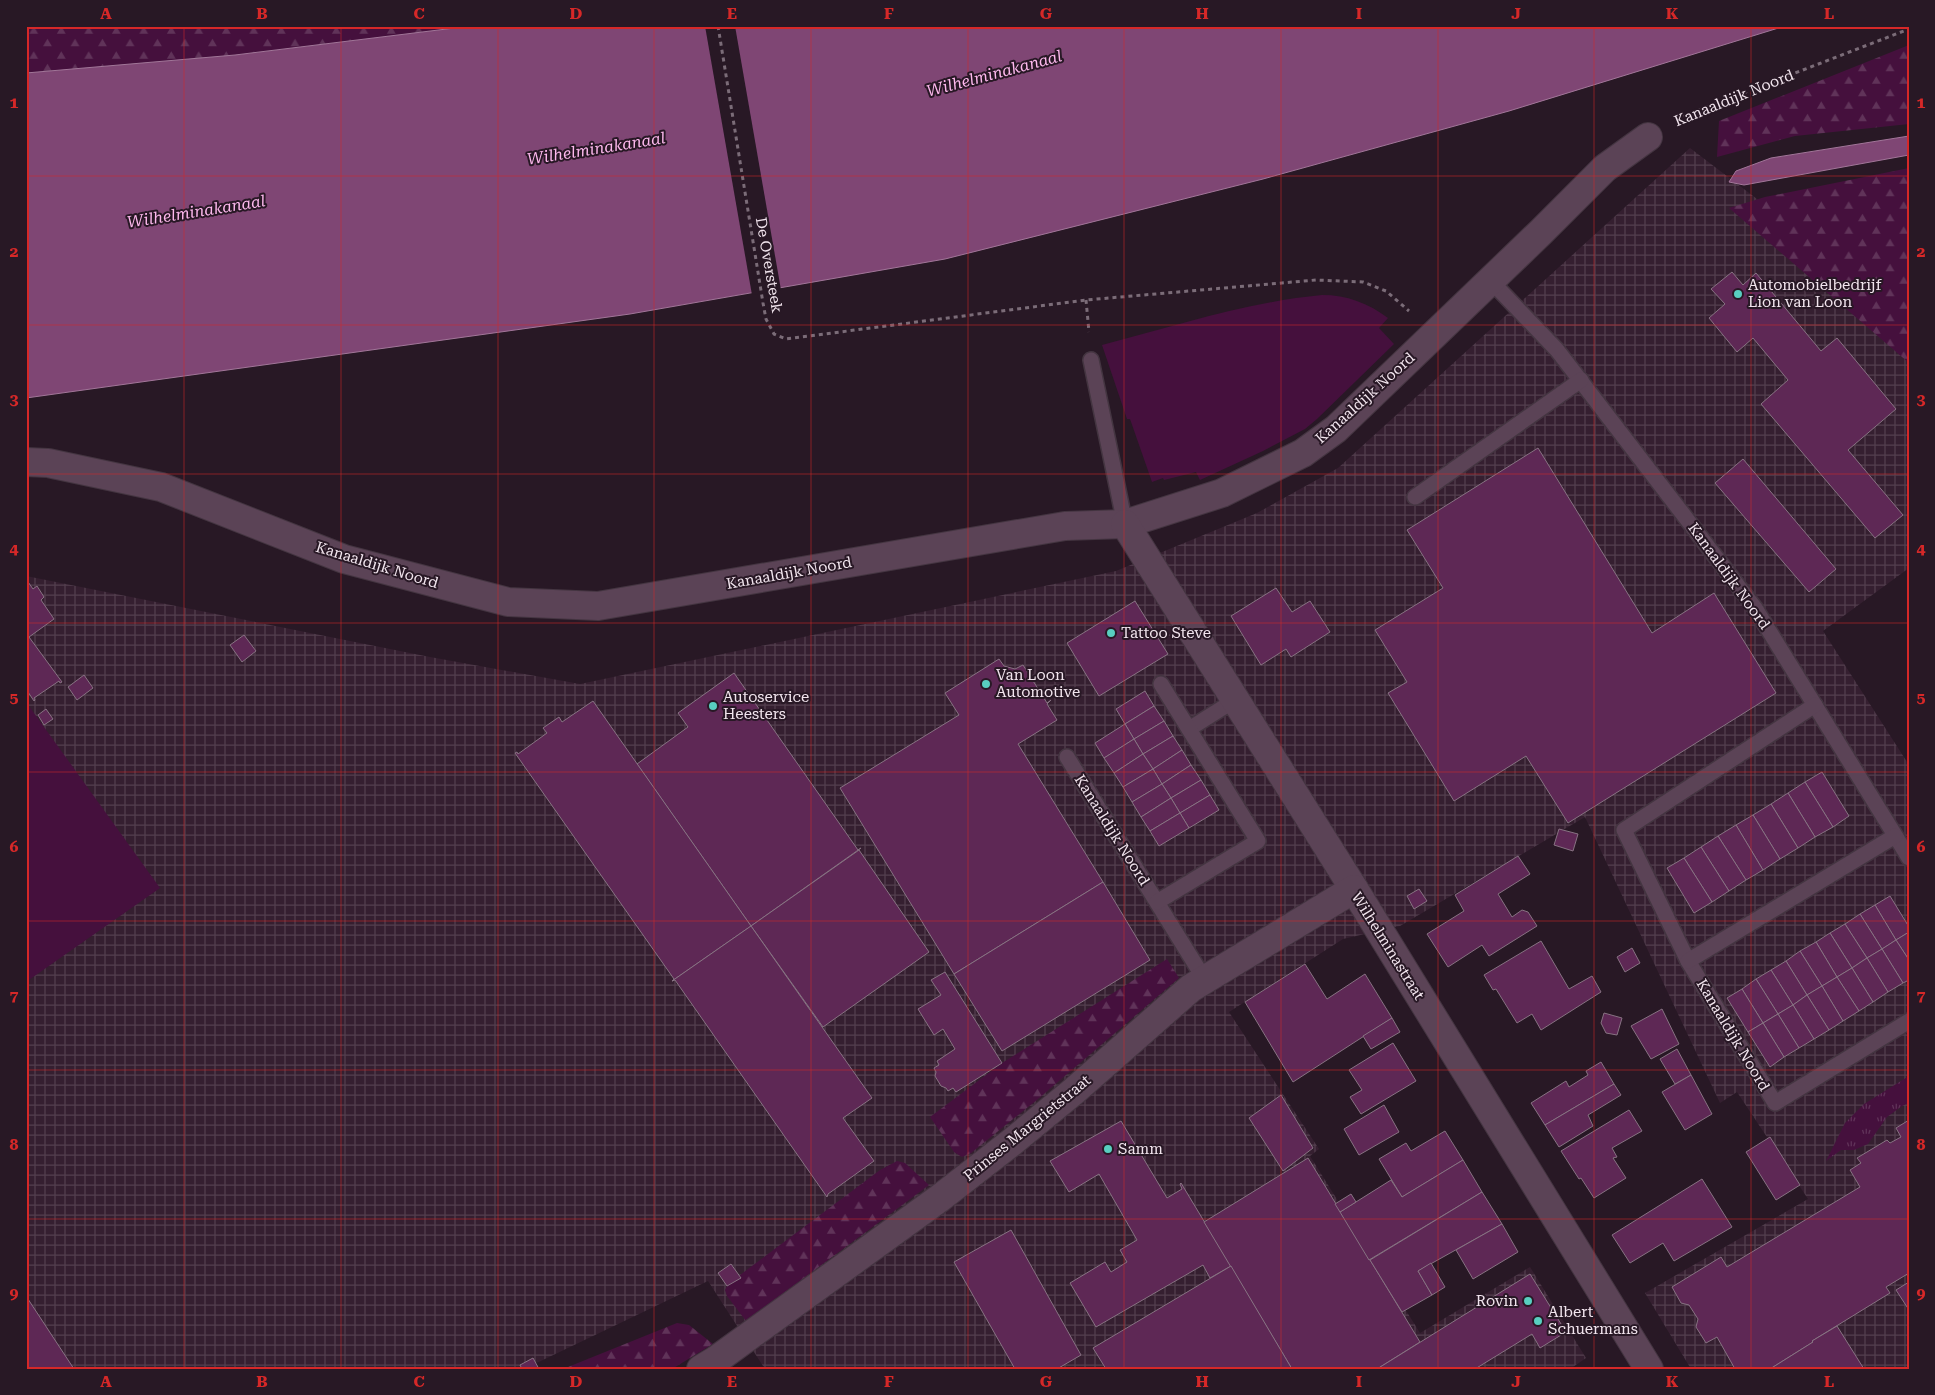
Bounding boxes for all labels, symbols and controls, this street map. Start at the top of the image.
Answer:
text: A [100,4,112,23]
text: B [256,4,268,23]
text: C [413,4,425,23]
text: D [570,4,583,23]
text: E [727,4,737,23]
text: F [884,4,894,23]
text: G [1040,4,1053,23]
text: H [1195,4,1209,23]
text: I [1356,4,1362,23]
text: J [1511,4,1521,23]
text: K [1666,4,1679,23]
text: L [1824,4,1834,23]
water label: Wilhelminakanaal [924,46,1064,101]
street label: Kanaaldijk Noord [1672,66,1797,130]
text: 1 [10,93,19,112]
text: 1 [1917,93,1926,112]
water label: Wilhelminakanaal [526,128,667,169]
water label: Wilhelminakanaal [126,191,267,232]
street label: De Oversteek [752,216,786,315]
text: 2 [10,242,19,261]
text: 2 [1917,242,1926,261]
place label: Automobielbedrijf Lion van Loon [1748,276,1882,311]
marker: Automobielbedrijf Lion van Loon [1732,288,1744,300]
street label: Kanaaldijk Noord [1312,348,1419,447]
text: 3 [10,390,19,409]
text: 3 [1917,390,1926,409]
street label: Kanaaldijk Noord [1684,519,1774,633]
street label: Kanaaldijk Noord [313,538,441,592]
text: 4 [10,539,19,558]
text: 4 [1917,539,1926,558]
street label: Kanaaldijk Noord [725,553,854,593]
place label: Tattoo Steve [1121,624,1211,642]
marker: Tattoo Steve [1105,627,1117,639]
place label: Van Loon Automotive [996,666,1080,701]
marker: Van Loon Automotive [980,678,992,690]
text: 5 [10,688,19,707]
place label: Autoservice Heesters [723,688,809,723]
text: 5 [1917,688,1926,707]
marker: Autoservice Heesters [707,700,719,712]
street label: Kanaaldijk Noord [1071,771,1154,889]
text: 6 [10,837,19,856]
text: 6 [1917,837,1926,856]
street label: Wilhelminastraat [1348,889,1429,1004]
street label: Kanaaldijk Noord [1692,976,1774,1095]
text: 7 [10,986,19,1005]
text: 7 [1917,986,1926,1005]
street label: Prinses Margrietstraat [960,1071,1094,1185]
text: 8 [10,1135,19,1154]
text: 8 [1917,1135,1926,1154]
place label: Samm [1118,1140,1163,1158]
marker: Samm [1102,1143,1114,1155]
text: 9 [10,1284,19,1303]
text: 9 [1917,1284,1926,1303]
place label: Rovin [1476,1292,1518,1310]
marker: Rovin [1522,1295,1534,1307]
place label: Albert Schuermans [1548,1303,1638,1338]
marker: Albert Schuermans [1532,1315,1544,1327]
text: A [100,1372,112,1391]
text: B [256,1372,268,1391]
text: C [413,1372,425,1391]
text: D [570,1372,583,1391]
text: E [727,1372,737,1391]
text: F [884,1372,894,1391]
text: G [1040,1372,1053,1391]
text: H [1195,1372,1209,1391]
text: I [1356,1372,1362,1391]
text: J [1511,1372,1521,1391]
text: K [1666,1372,1679,1391]
text: L [1824,1372,1834,1391]

